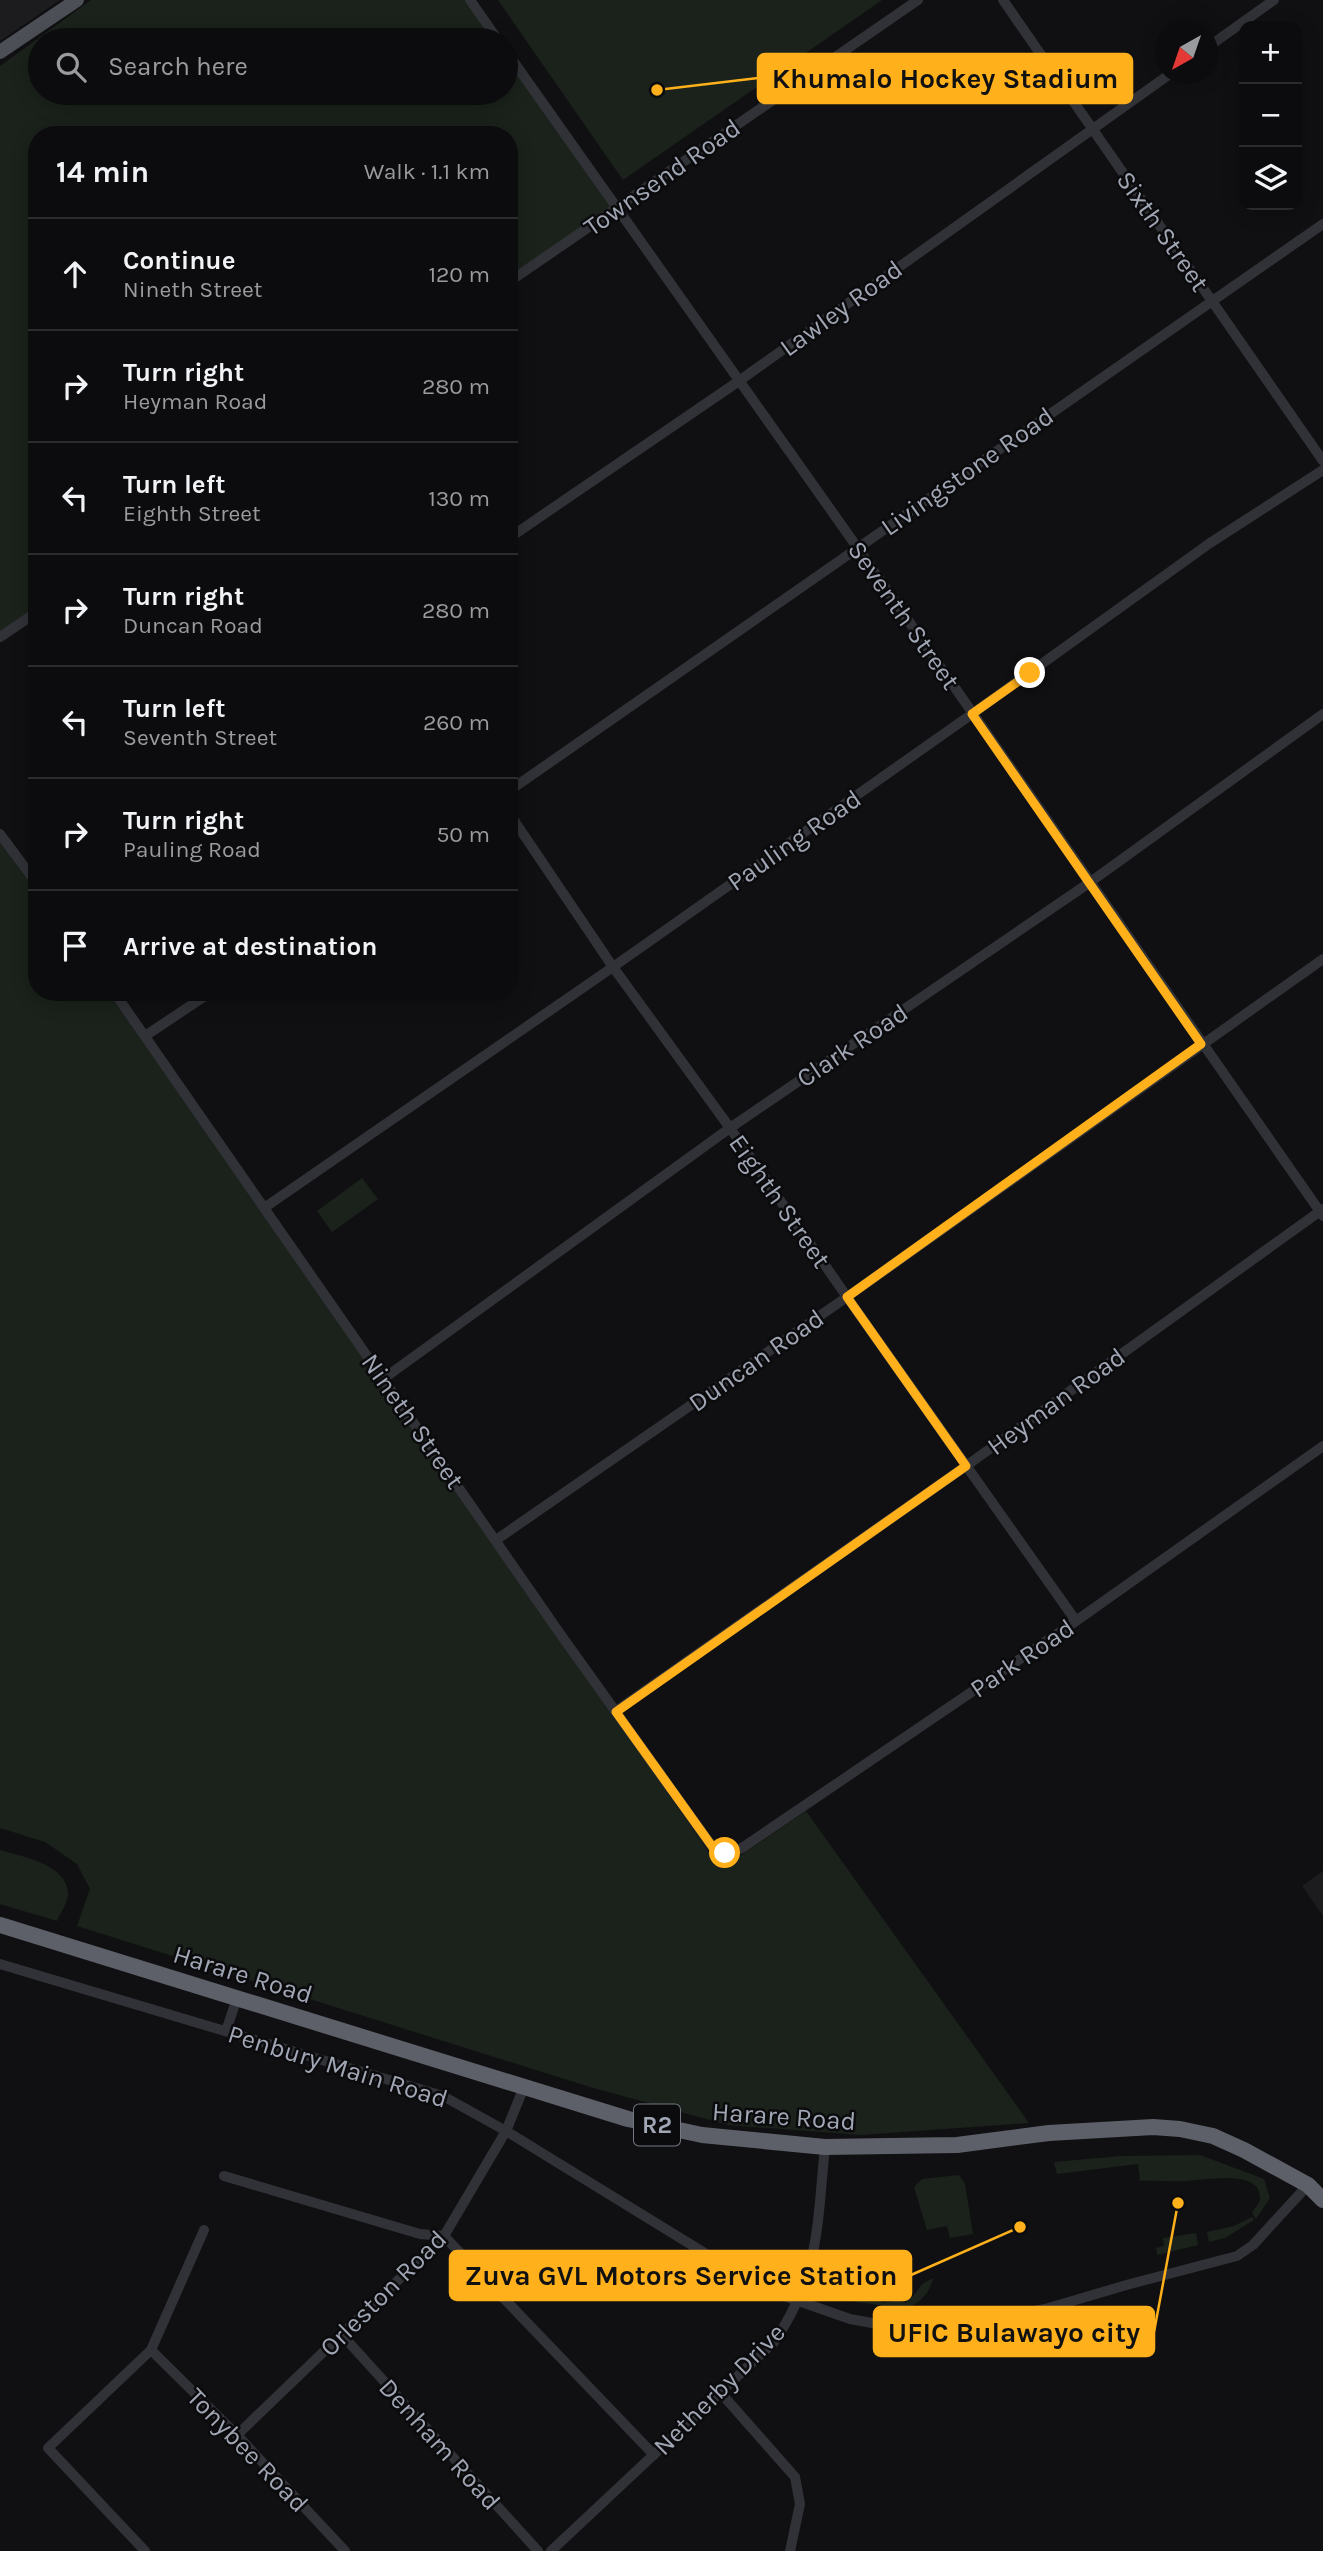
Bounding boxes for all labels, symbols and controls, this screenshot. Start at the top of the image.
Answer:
north arrow [1155,21,1218,84]
map controls [1239,21,1302,210]
button: + [1239,21,1302,84]
search box [28,28,518,105]
icon: search [52,48,90,86]
text: Search here [108,51,248,82]
callout: Khumalo Hockey Stadium [758,54,1132,103]
text: Khumalo Hockey Stadium [772,62,1118,95]
button: − [1239,84,1302,147]
street label: Townsend Road [578,112,746,243]
button: layers [1239,147,1302,210]
text: 14 min [56,154,149,190]
text: Walk · 1.1 km [364,158,490,185]
street label: Sixth Street [1110,165,1216,298]
text: Continue [123,245,235,276]
street label: Lawley Road [774,254,909,363]
icon: ahead [56,255,94,293]
text: 120 m [428,261,490,288]
text: Nineth Street [123,276,262,303]
text: Turn right [123,357,244,388]
icon: right [56,367,94,405]
text: 280 m [422,373,490,400]
text: Heyman Road [123,388,267,415]
street label: Livingstone Road [875,400,1060,543]
text: Turn left [123,469,225,500]
icon: left [56,479,94,517]
text: 130 m [428,485,490,512]
text: Eighth Street [123,500,261,527]
street label: Seventh Street [841,535,966,696]
text: Turn right [123,581,244,612]
icon: right [56,591,94,629]
text: 280 m [422,597,490,624]
text: Duncan Road [123,612,263,639]
route end [1014,657,1045,688]
text: Turn left [123,693,225,724]
icon: left [56,703,94,741]
text: 260 m [423,709,490,736]
text: Seventh Street [123,724,277,751]
street label: Pauling Road [722,783,867,898]
text: Turn right [123,805,244,836]
icon: right [56,815,94,853]
text: 50 m [436,821,490,848]
text: Pauling Road [123,836,261,863]
icon: arrive [56,927,94,965]
text: Arrive at destination [123,931,377,962]
street label: Clark Road [791,997,914,1094]
street label: Eighth Street [722,1129,837,1274]
street label: Duncan Road [683,1302,830,1418]
street label: Heyman Road [981,1341,1131,1462]
street label: Nineth Street [355,1348,471,1495]
street label: Park Road [964,1612,1080,1704]
route start [709,1837,740,1868]
street label: Harare Road [169,1939,316,2010]
street label: Penbury Main Road [224,2018,451,2115]
street label: Harare Road [711,2096,857,2137]
road number: R2 [634,2104,680,2146]
street label: Orleston Road [314,2224,453,2363]
callout: Zuva GVL Motors Service Station [450,2251,911,2300]
text: Zuva GVL Motors Service Station [465,2259,897,2292]
callout: UFIC Bulawayo city [874,2307,1154,2356]
text: UFIC Bulawayo city [888,2316,1140,2349]
street label: Netherby Drive [647,2317,792,2462]
street label: Denham Road [372,2372,507,2517]
street label: Tonybee Road [181,2382,315,2519]

